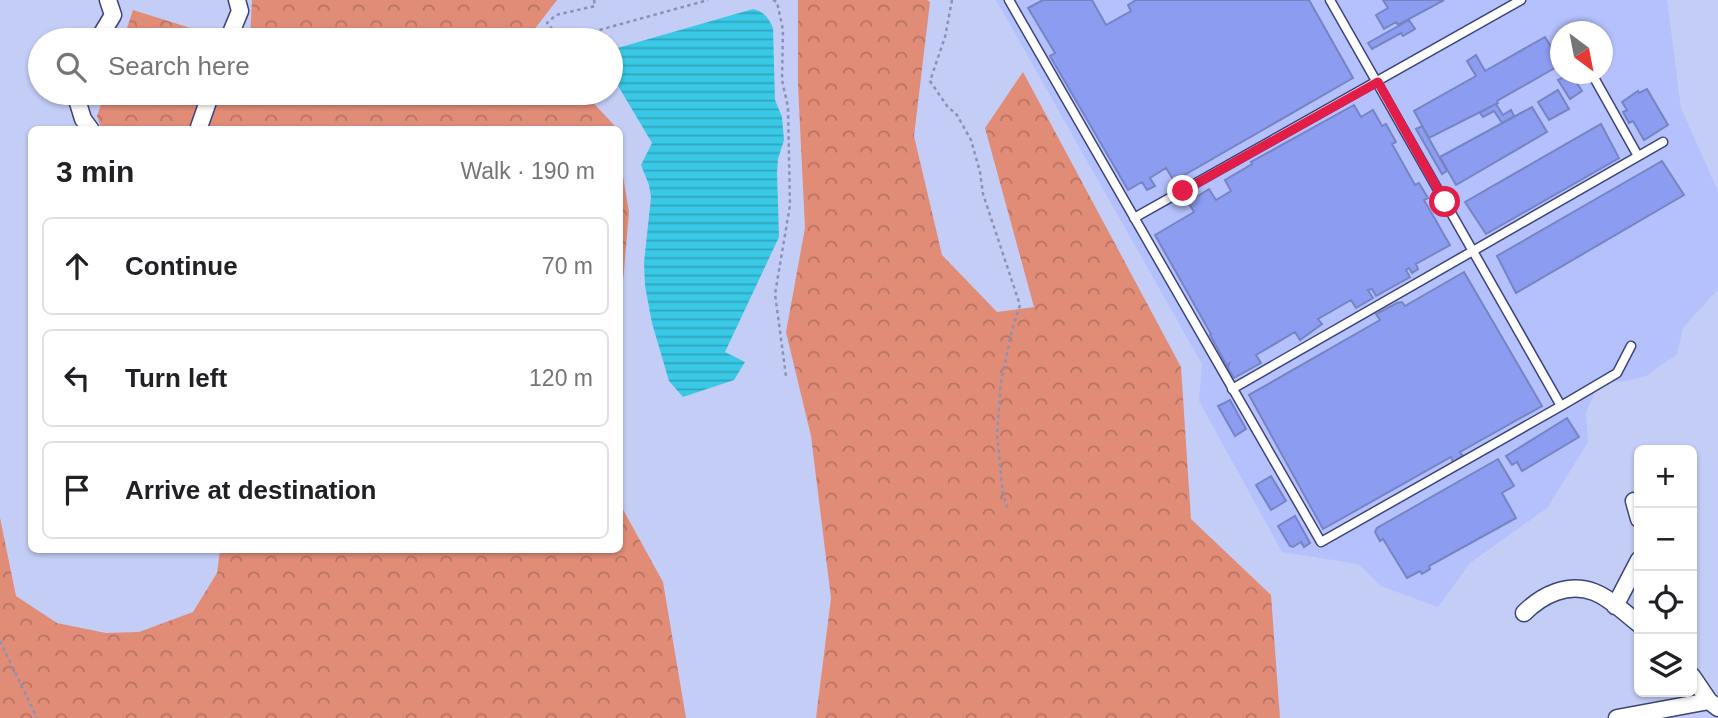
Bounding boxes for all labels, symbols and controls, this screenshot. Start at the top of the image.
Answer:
north arrow [1550,21,1613,84]
search box [28,28,623,105]
icon: search [52,48,90,86]
text: Search here [108,51,250,81]
text: 3 min [56,155,134,188]
text: Walk · 190 m [460,158,595,184]
route end [1167,175,1198,206]
route start [1429,186,1460,217]
icon: ahead [58,247,96,285]
text: Continue [125,251,238,281]
text: 70 m [542,253,593,279]
icon: left [58,359,96,397]
text: Turn left [125,363,227,393]
text: 120 m [529,365,593,391]
map controls [1634,445,1697,697]
button: + [1634,445,1697,508]
icon: arrive [58,471,96,509]
text: Arrive at destination [125,475,376,505]
button: − [1634,508,1697,571]
button: locate [1634,571,1697,634]
button: layers [1634,634,1697,697]

